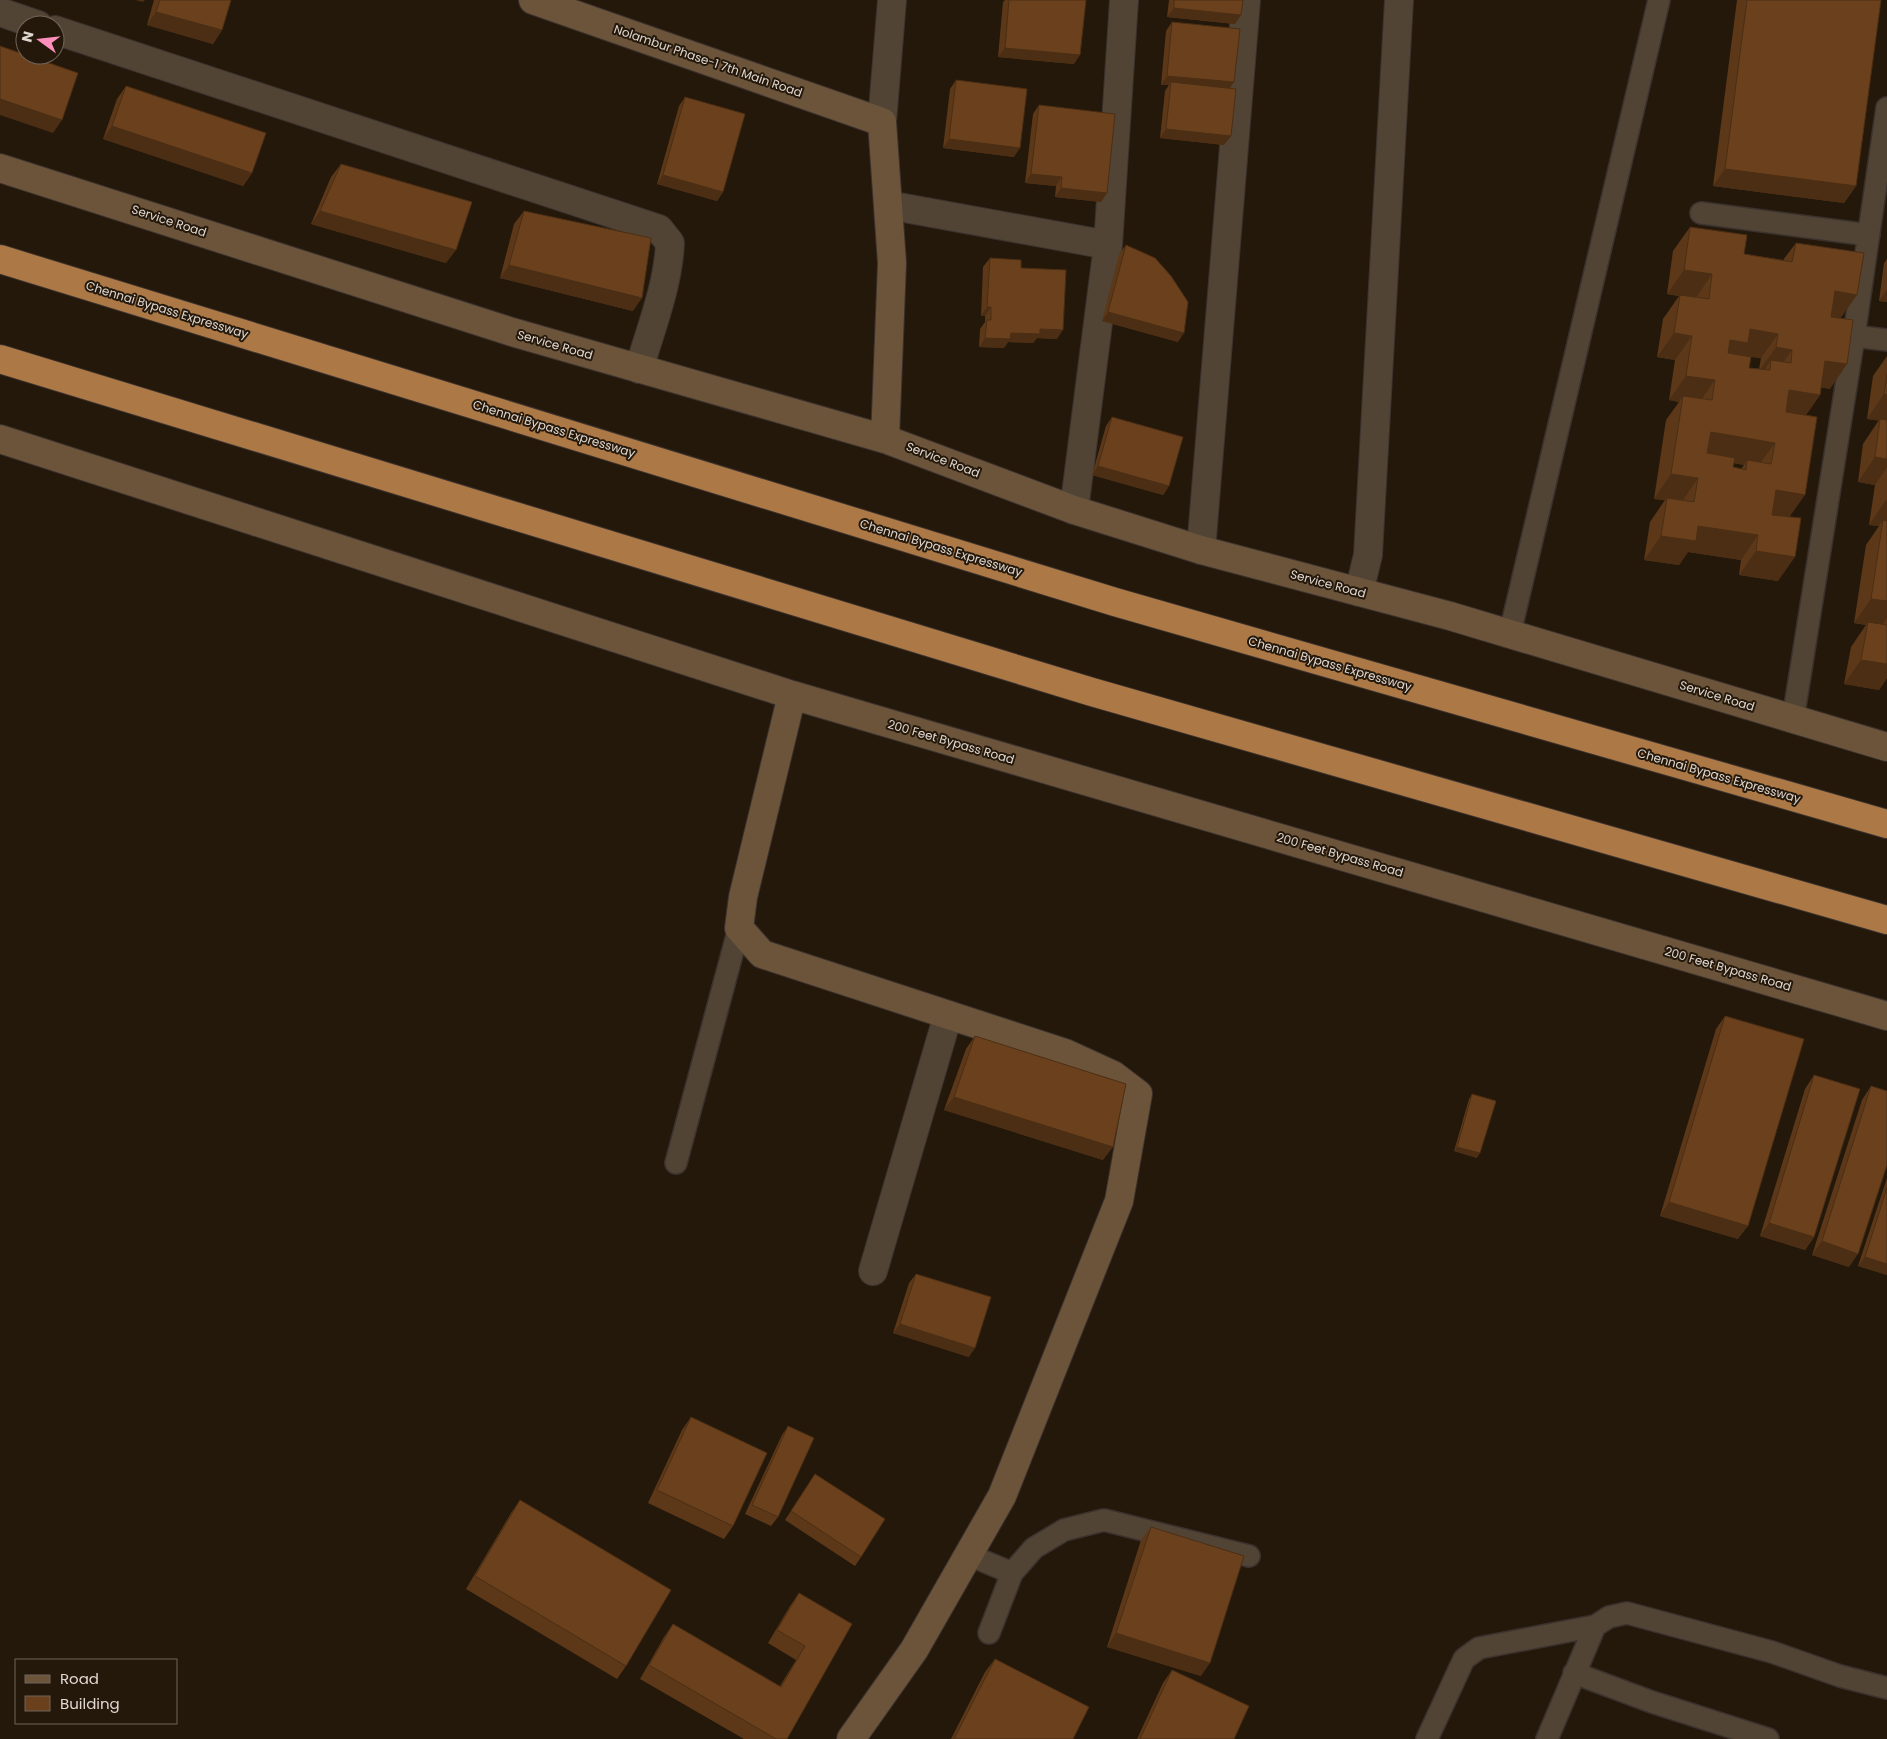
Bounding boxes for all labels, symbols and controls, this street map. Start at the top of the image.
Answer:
north arrow [15,15,65,65]
street label: Nolambur Phase-1 7th Main Road [612,20,805,101]
text: N [16,29,38,44]
street label: Service Road [130,200,209,241]
street label: Chennai Bypass Expressway [84,277,251,342]
street label: Service Road [515,326,595,363]
street label: Chennai Bypass Expressway [471,396,638,461]
street label: Service Road [904,438,983,481]
street label: Chennai Bypass Expressway [858,515,1025,580]
street label: Service Road [1288,565,1368,602]
street label: Chennai Bypass Expressway [1246,632,1414,695]
street label: Service Road [1677,676,1757,715]
street label: 200 Feet Bypass Road [886,715,1016,768]
street label: Chennai Bypass Expressway [1635,744,1803,807]
street label: 200 Feet Bypass Road [1275,828,1405,881]
street label: 200 Feet Bypass Road [1663,942,1793,995]
legend [15,1659,178,1724]
text: Road [60,1668,99,1689]
text: Building [60,1693,120,1714]

